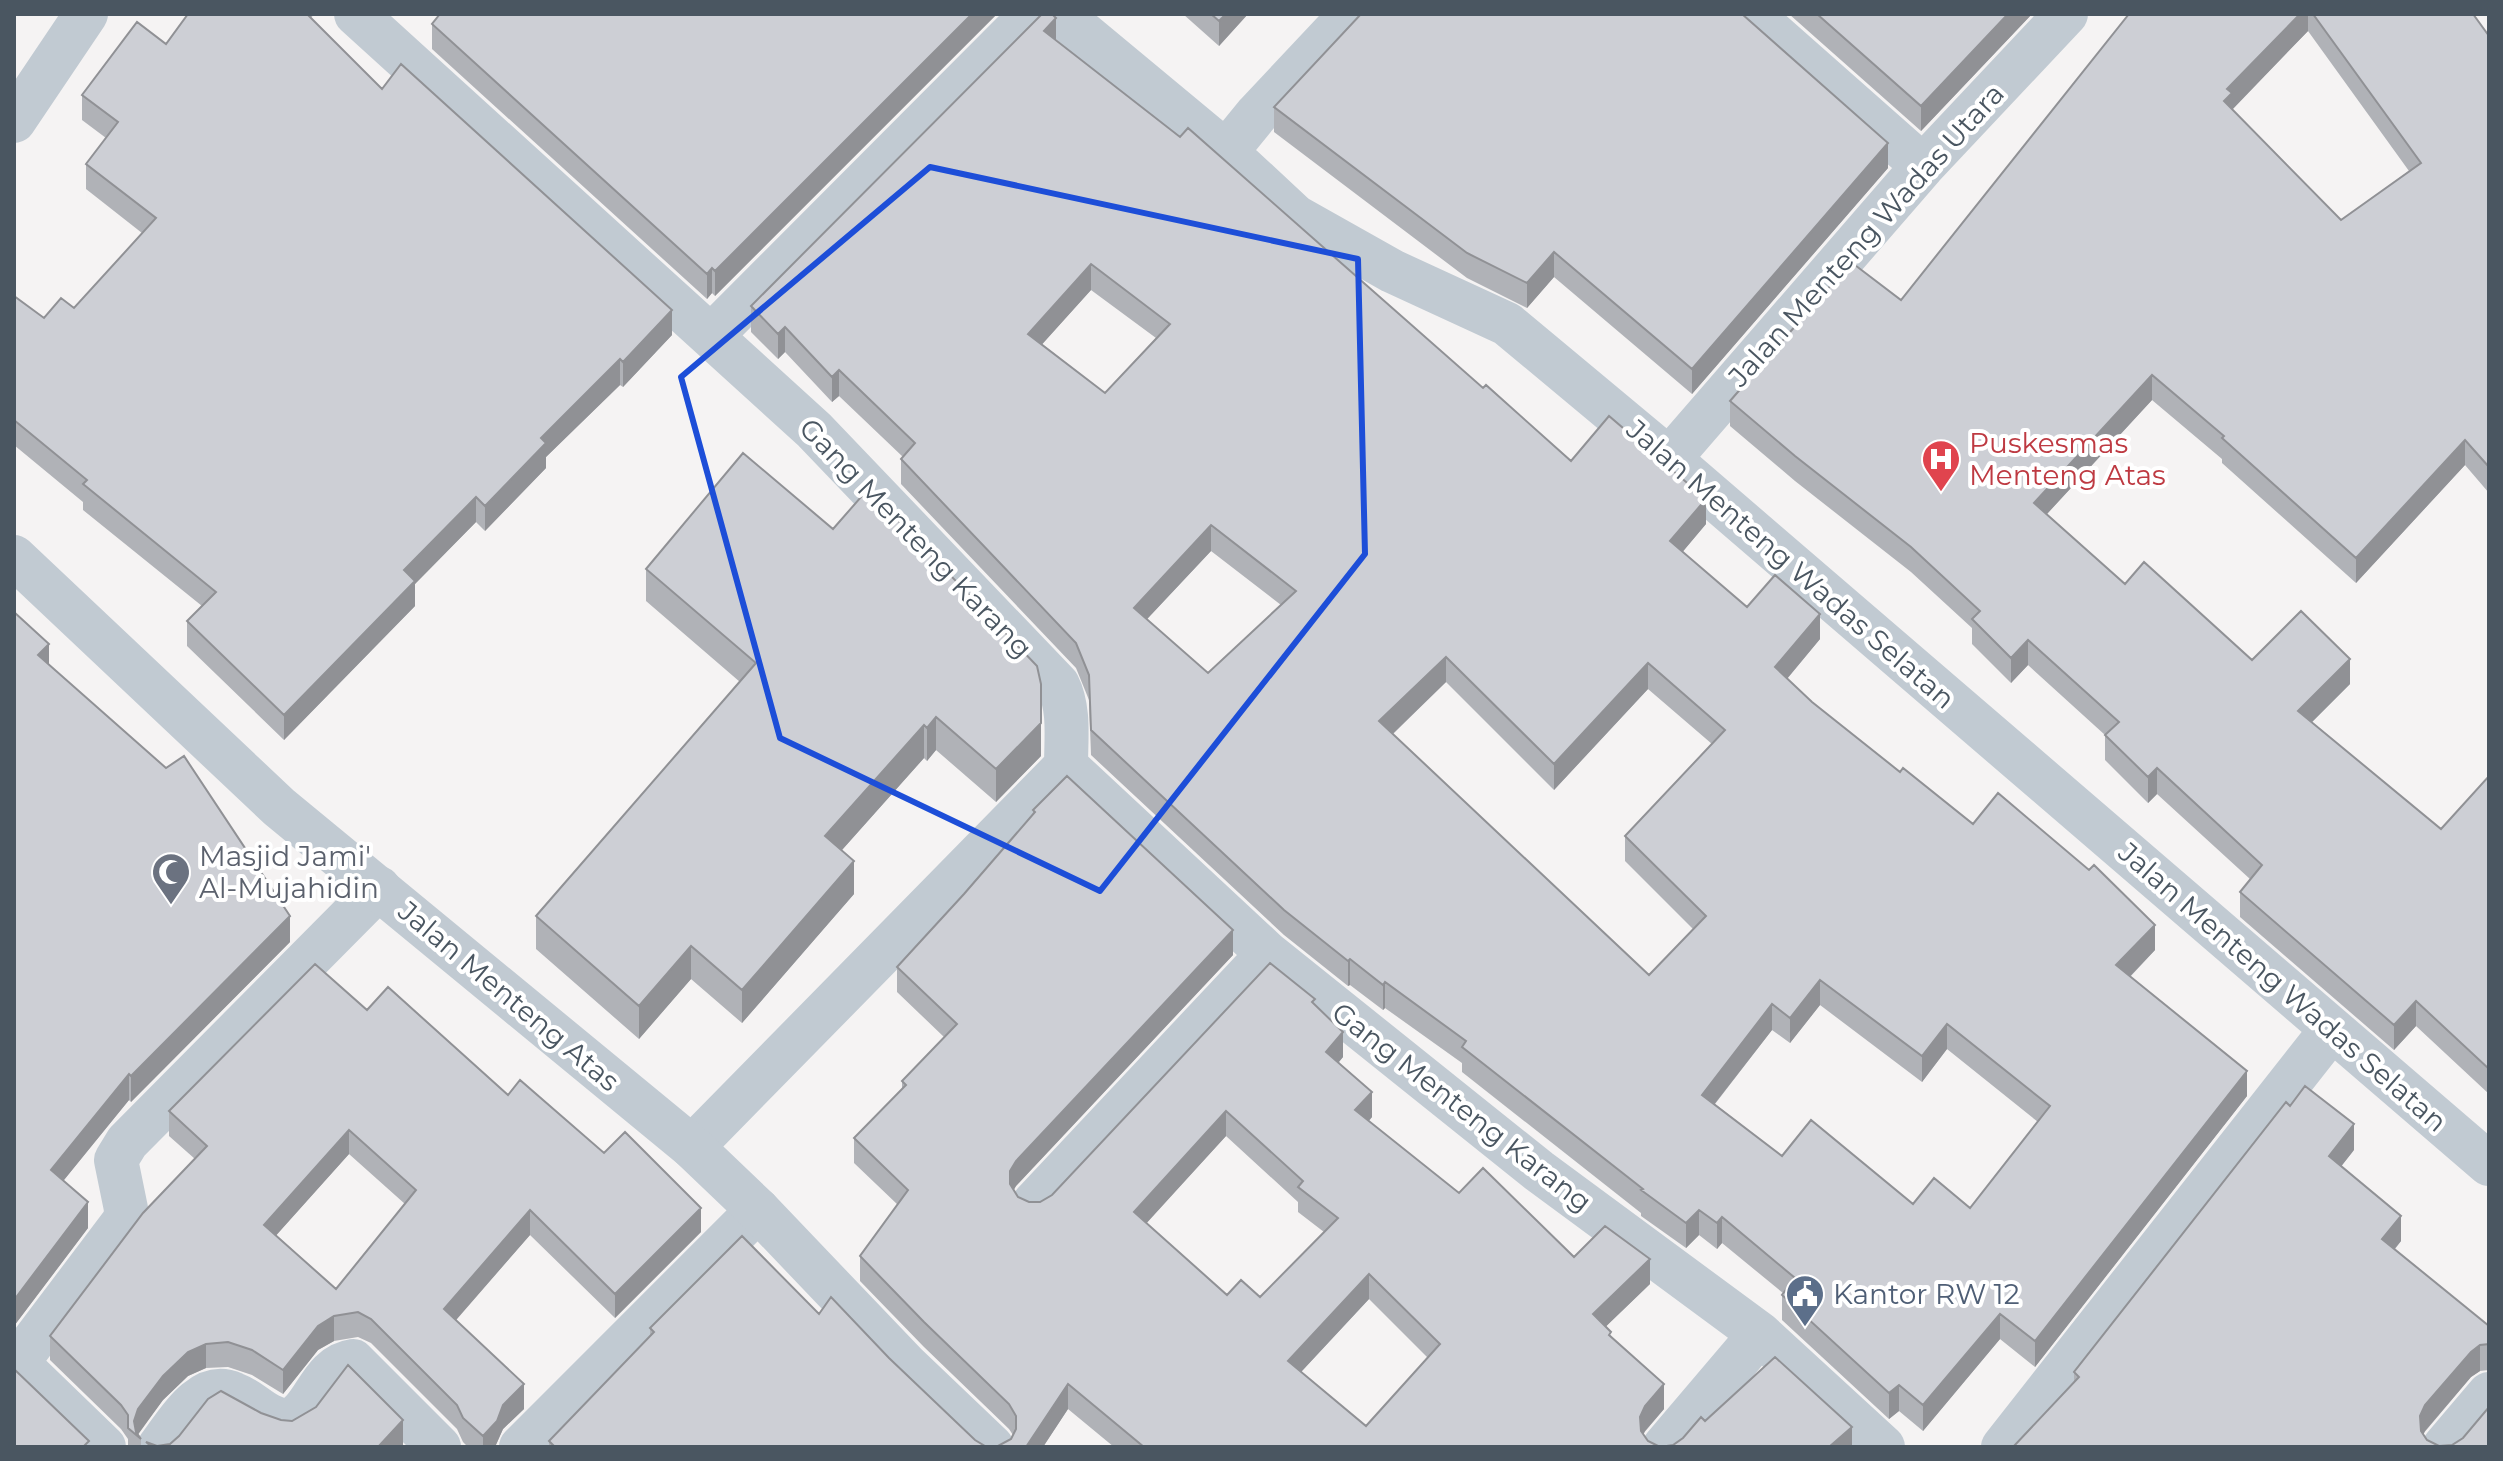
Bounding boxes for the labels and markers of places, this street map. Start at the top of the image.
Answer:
place label: Puskesmas Menteng Atas [1969,426,2166,492]
hospital icon: Puskesmas Menteng Atas [1920,438,1962,493]
place label: Masjid Jami' Al-Mujahidin [199,839,379,905]
mosque icon: Masjid Jami' Al-Mujahidin [150,851,192,906]
public building icon: Kantor RW 12 [1784,1273,1826,1328]
place label: Kantor RW 12 [1833,1277,2020,1311]

